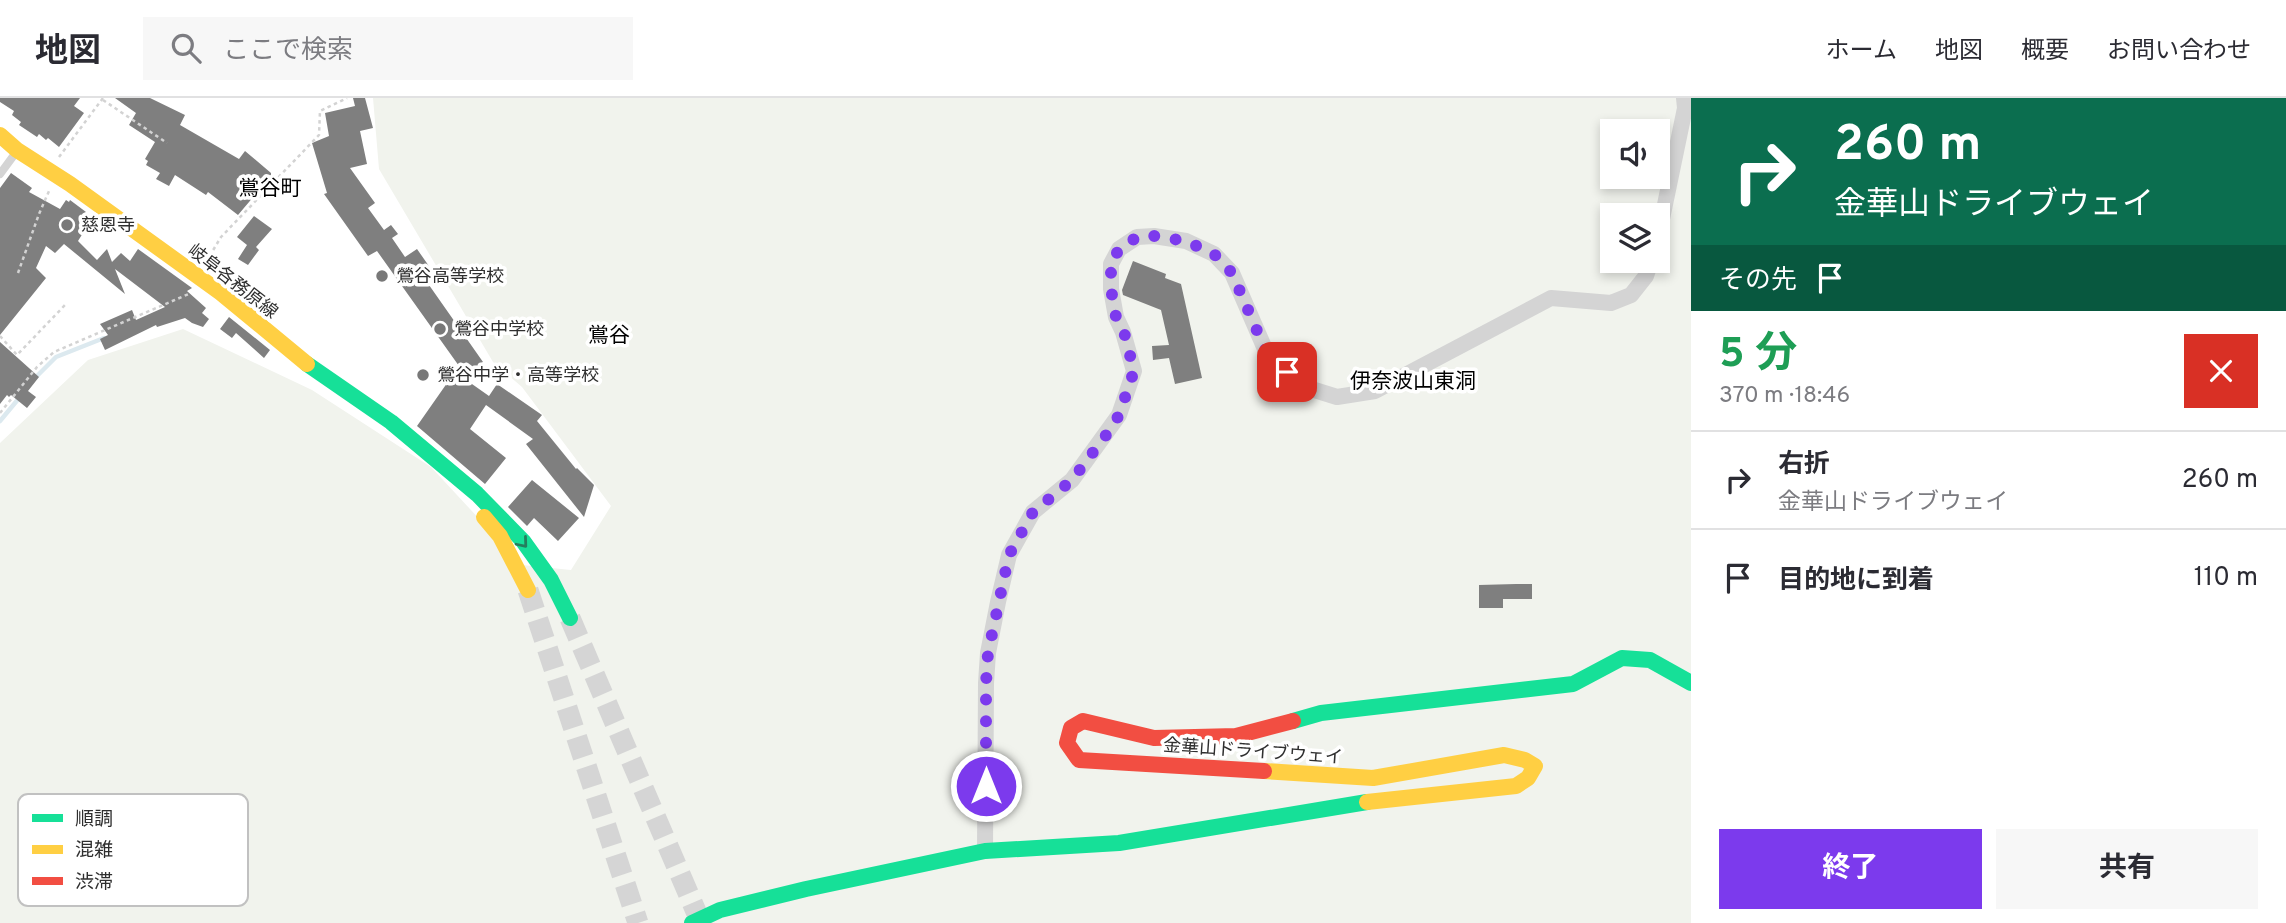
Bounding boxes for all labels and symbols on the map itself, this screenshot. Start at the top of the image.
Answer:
district label: 鴬谷町 [239,176,302,203]
place label: 慈恩寺 [81,215,135,238]
marker: 慈恩寺 [59,217,75,233]
street label: 岐阜各務原線 [182,240,282,324]
place label: 鶯谷高等学校 [396,266,504,289]
marker: 鶯谷高等学校 [374,268,390,284]
place label: 鶯谷中学校 [454,319,544,342]
marker: 鶯谷中学校 [432,321,448,337]
district label: 鴬谷 [588,323,630,350]
pin [1257,342,1317,402]
place label: 鶯谷中学・高等学校 [437,365,599,388]
marker: 鶯谷中学・高等学校 [415,367,431,383]
district label: 伊奈波山東洞 [1350,369,1476,396]
one-way arrow [515,534,527,547]
street label: 金華山ドライブウェイ [1162,735,1343,770]
position arrow [949,749,1023,823]
legend [18,794,248,906]
text: 順調 [75,808,113,832]
text: 混雑 [75,839,113,863]
text: 渋滞 [75,871,113,895]

